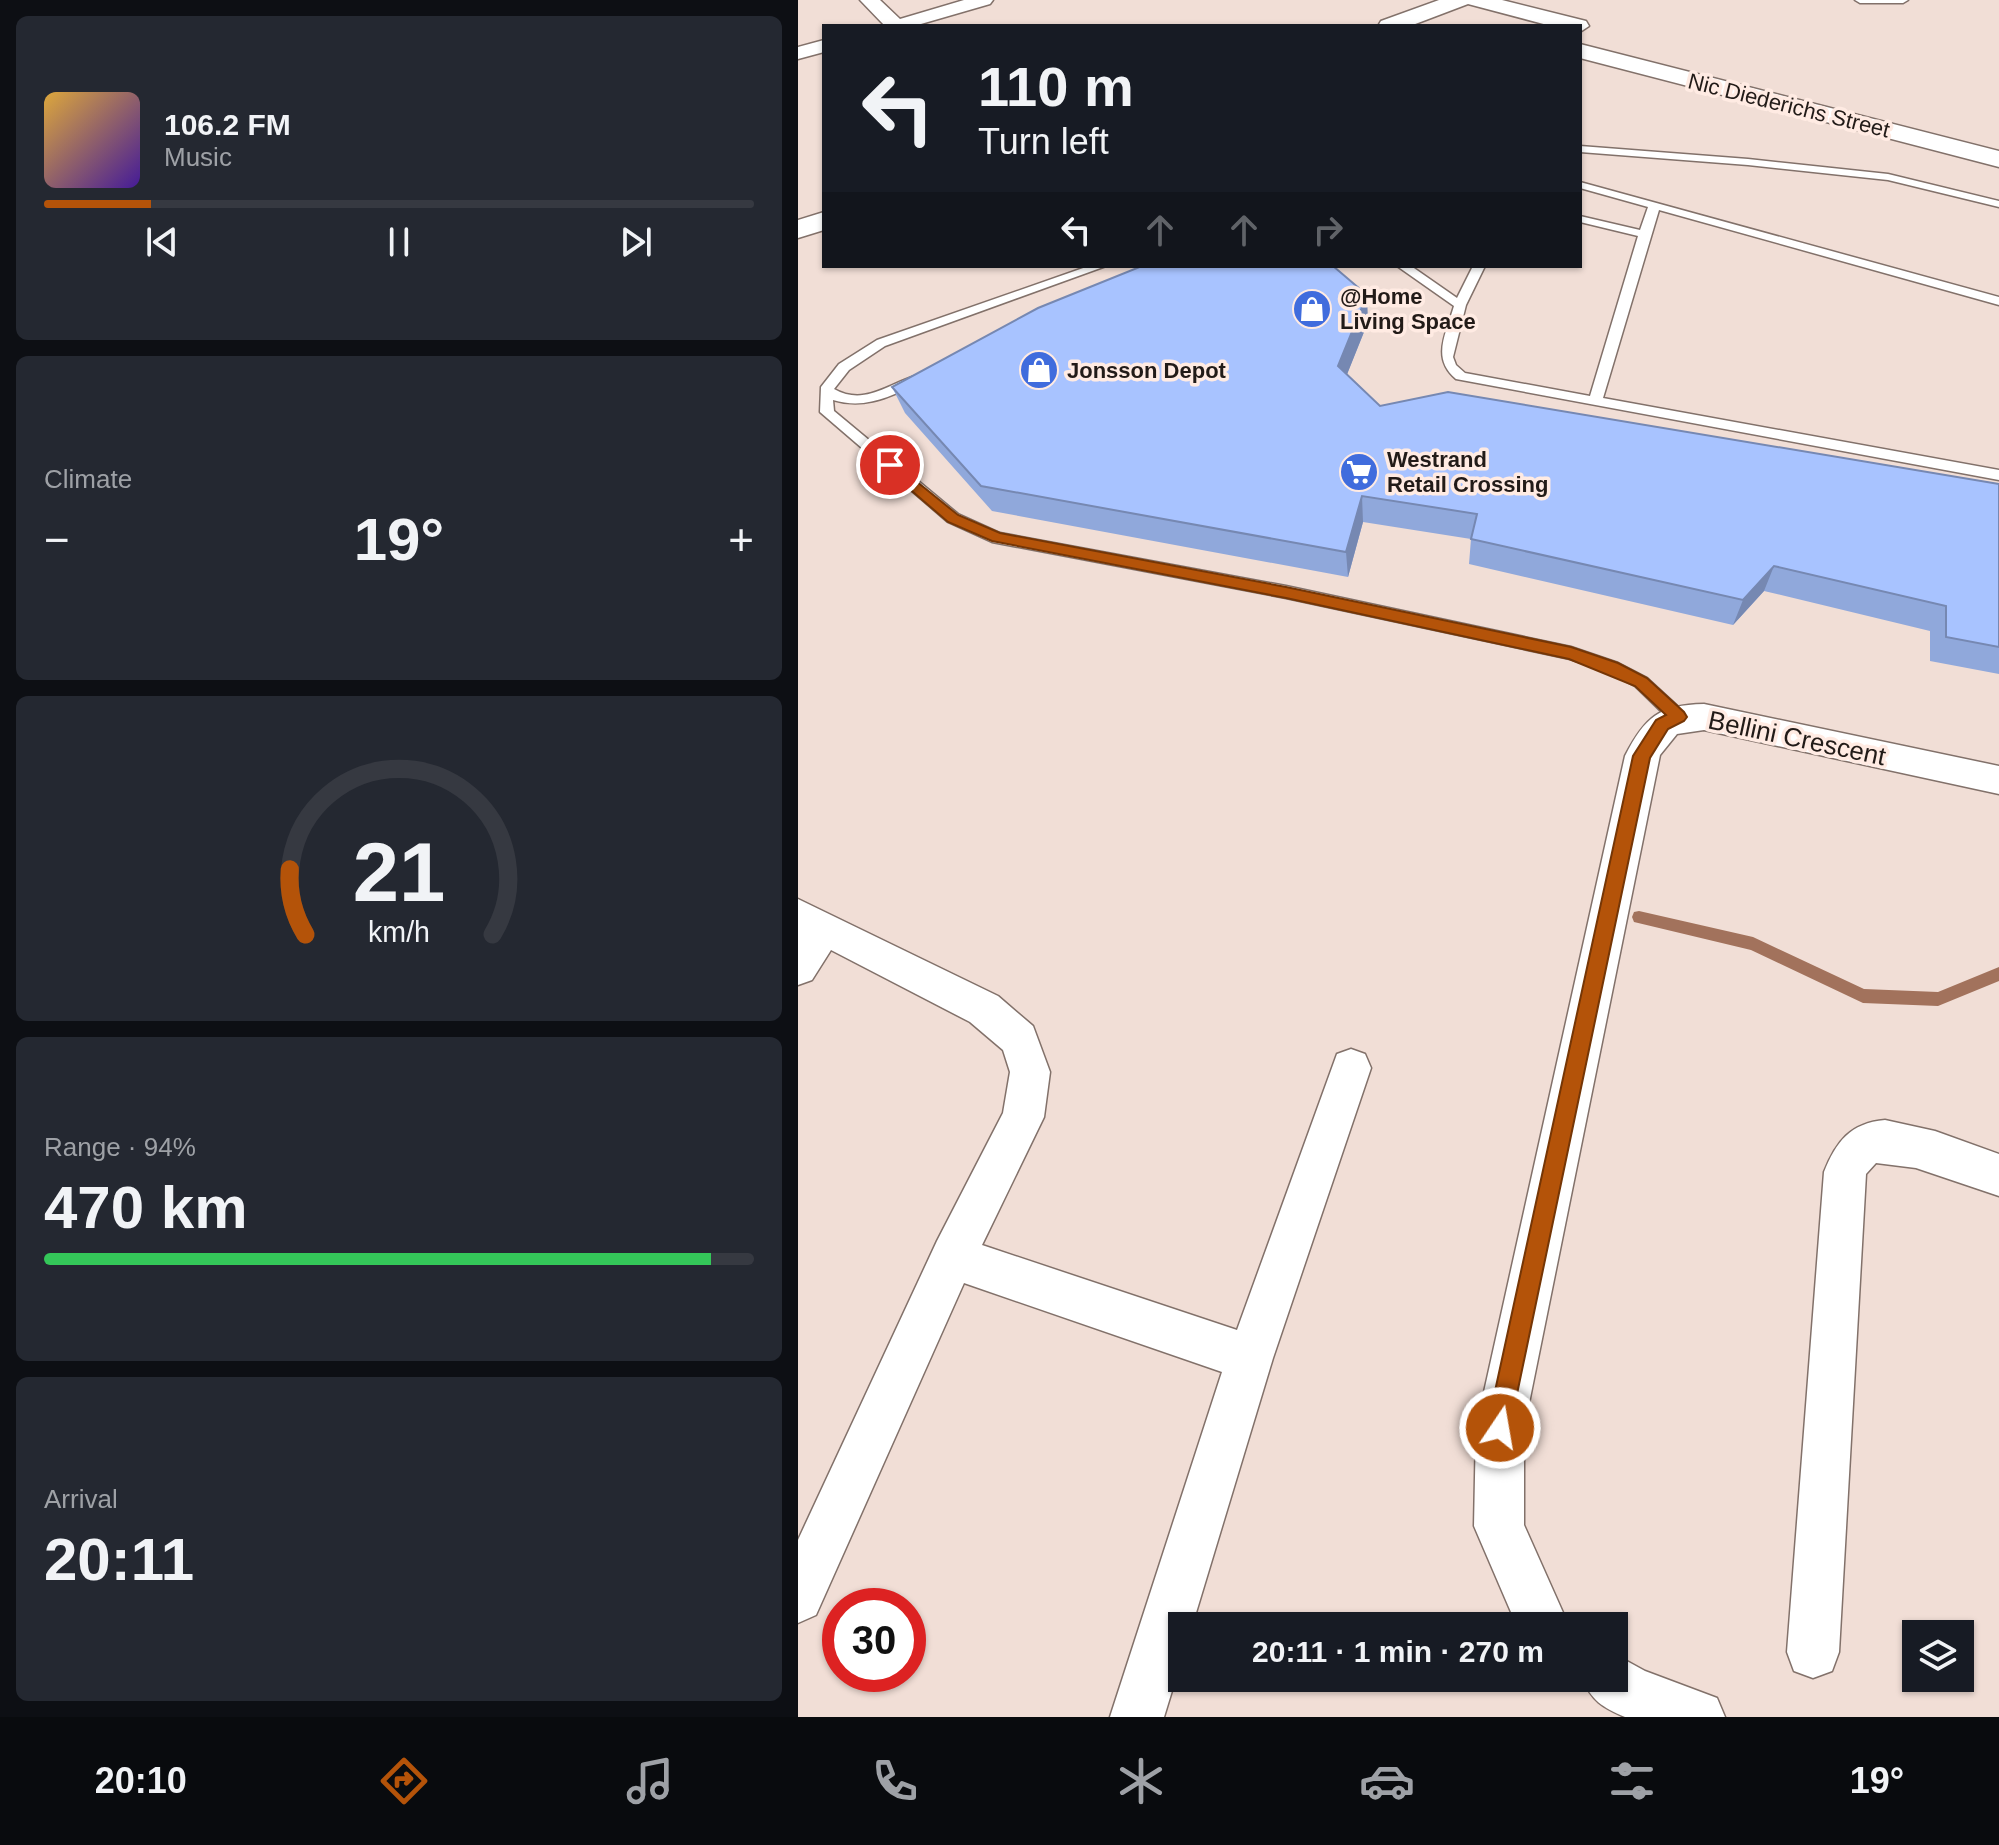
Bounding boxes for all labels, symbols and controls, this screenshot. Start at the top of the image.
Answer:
text: 110 m [978,55,1134,118]
icon: left [846,56,950,160]
street label: Nic Diederichs Street [1686,68,1892,143]
text: 106.2 FM [164,108,291,141]
text: Turn left [978,121,1109,162]
text: Music [164,142,232,172]
icon: left [1054,208,1098,252]
icon: ahead [1138,208,1182,252]
icon: ahead [1222,208,1266,252]
icon: right [1306,208,1350,252]
icon: previous [140,220,184,264]
icon: pause [377,220,421,264]
icon: next [614,220,658,264]
place label: @Home Living Space [1340,284,1476,334]
shop icon: @Home Living Space [1291,288,1333,330]
shop icon: Jonsson Depot [1018,349,1060,391]
place label: Jonsson Depot [1067,358,1227,383]
pin [856,431,924,499]
icon: arrive [868,443,912,487]
place label: Westrand Retail Crossing [1387,447,1548,497]
supermarket icon: Westrand Retail Crossing [1338,451,1380,493]
text: Climate [44,464,132,494]
text: 19° [354,506,444,573]
text: − [44,515,70,564]
text: + [728,515,754,564]
street label: Bellini Crescent [1706,705,1889,772]
text: 21 [353,825,445,918]
text: km/h [368,916,430,948]
text: Range · 94% [44,1132,196,1162]
text: 470 km [44,1174,248,1241]
position arrow [1458,1386,1542,1470]
text: Arrival [44,1484,118,1514]
text: 20:11 [44,1526,194,1593]
speed limit sign: 30 [822,1588,926,1692]
map controls [1902,1620,1974,1692]
button: layers [1902,1620,1974,1692]
text: 20:11 · 1 min · 270 m [1252,1635,1544,1668]
icon: directions [376,1753,432,1809]
icon: music [622,1753,678,1809]
icon: phone [867,1753,923,1809]
icon: climate [1113,1753,1169,1809]
icon: car [1359,1753,1415,1809]
icon: filters [1604,1753,1660,1809]
text: 20:10 [95,1760,187,1801]
text: 19° [1850,1760,1904,1801]

